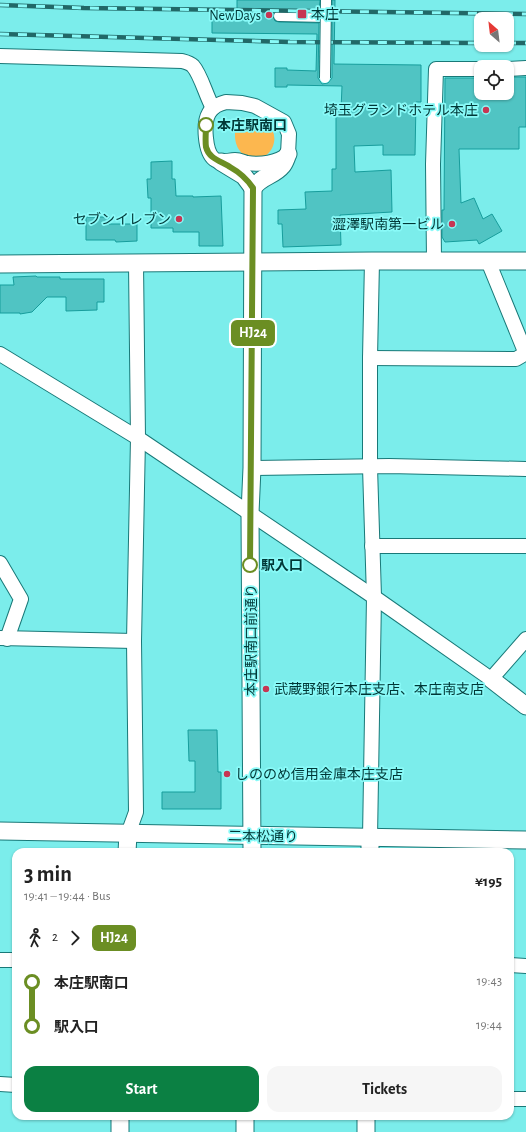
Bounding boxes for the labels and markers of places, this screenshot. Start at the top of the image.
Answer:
place label: 本庄 [311,7,339,22]
marker: 本庄 [296,8,308,20]
place label: NewDays [209,9,261,23]
marker: NewDays [264,10,274,20]
place label: 埼玉グランドホテル本庄 [324,103,478,118]
marker: 埼玉グランドホテル本庄 [481,105,491,115]
marker: 本庄駅南口 [198,117,214,133]
place label: 本庄駅南口 [217,118,287,133]
place label: セブンイレブン [73,211,171,227]
marker: セブンイレブン [174,214,184,224]
place label: 澀澤駅南第一ビル [332,216,444,232]
marker: 澀澤駅南第一ビル [447,219,457,229]
marker: 駅入口 [242,557,258,573]
place label: 駅入口 [261,559,303,573]
place label: 武蔵野銀行本庄支店、本庄南支店 [274,682,484,697]
marker: 武蔵野銀行本庄支店、本庄南支店 [261,684,271,694]
place label: しののめ信用金庫本庄支店 [235,767,403,782]
marker: しののめ信用金庫本庄支店 [222,769,232,779]

